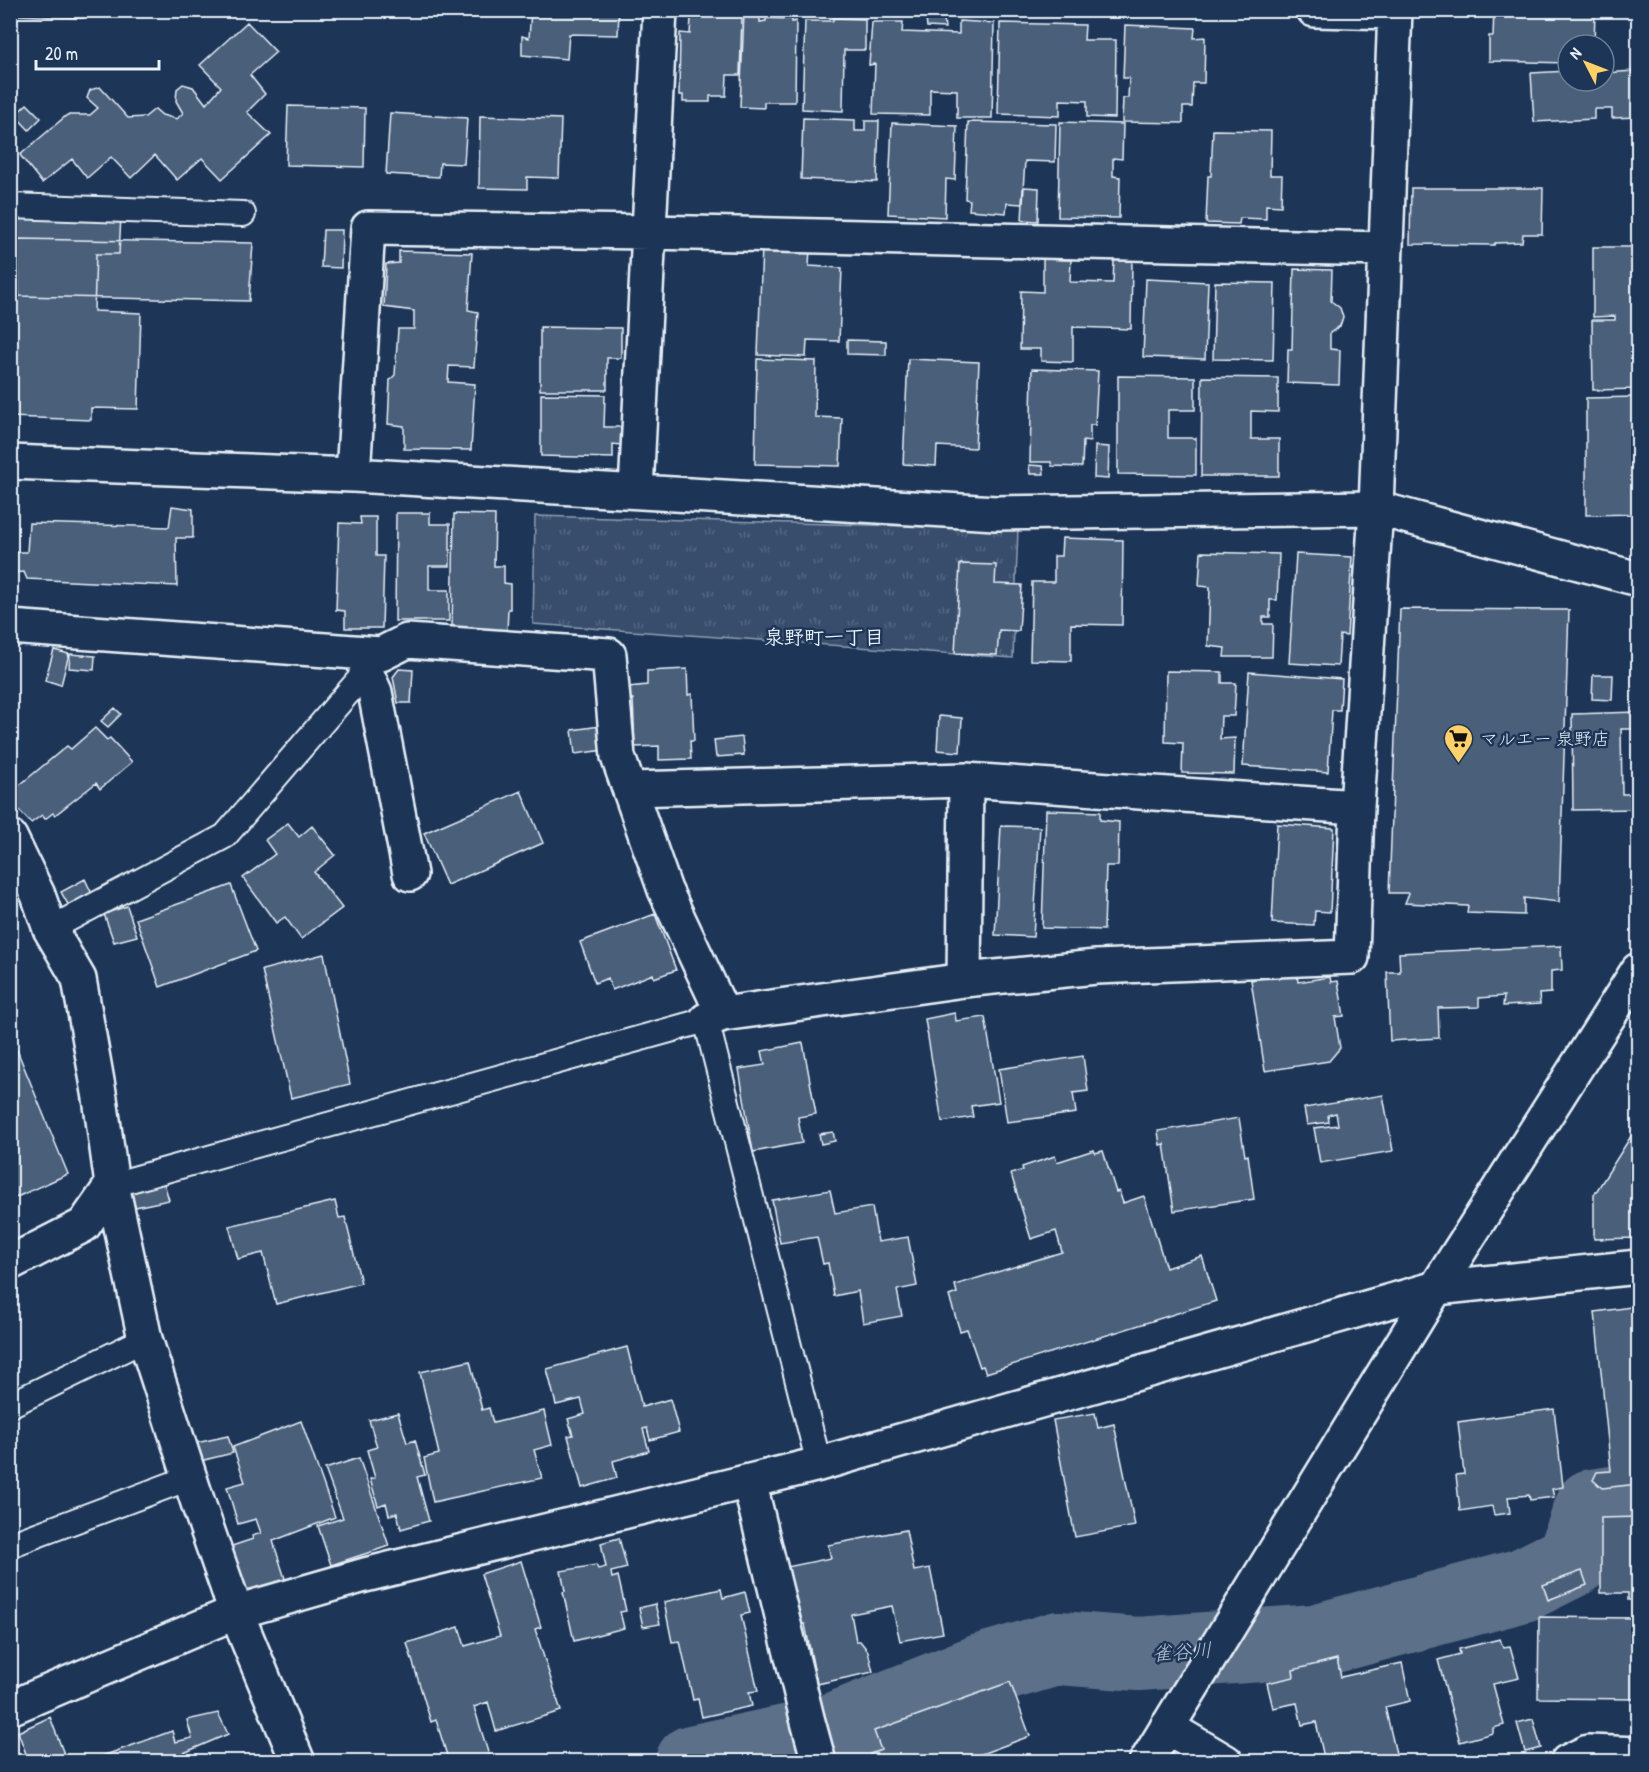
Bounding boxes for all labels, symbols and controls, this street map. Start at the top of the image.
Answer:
scale bar [36,33,159,71]
north arrow [1556,33,1616,93]
text: 20 m [45,41,78,66]
text: N [1564,42,1586,63]
district label: 泉野町一丁目 [764,623,884,650]
supermarket icon: マルエー 泉野店 [1443,722,1475,764]
place label: マルエー 泉野店 [1480,726,1610,751]
water label: 雀谷川 [1151,1635,1213,1667]

